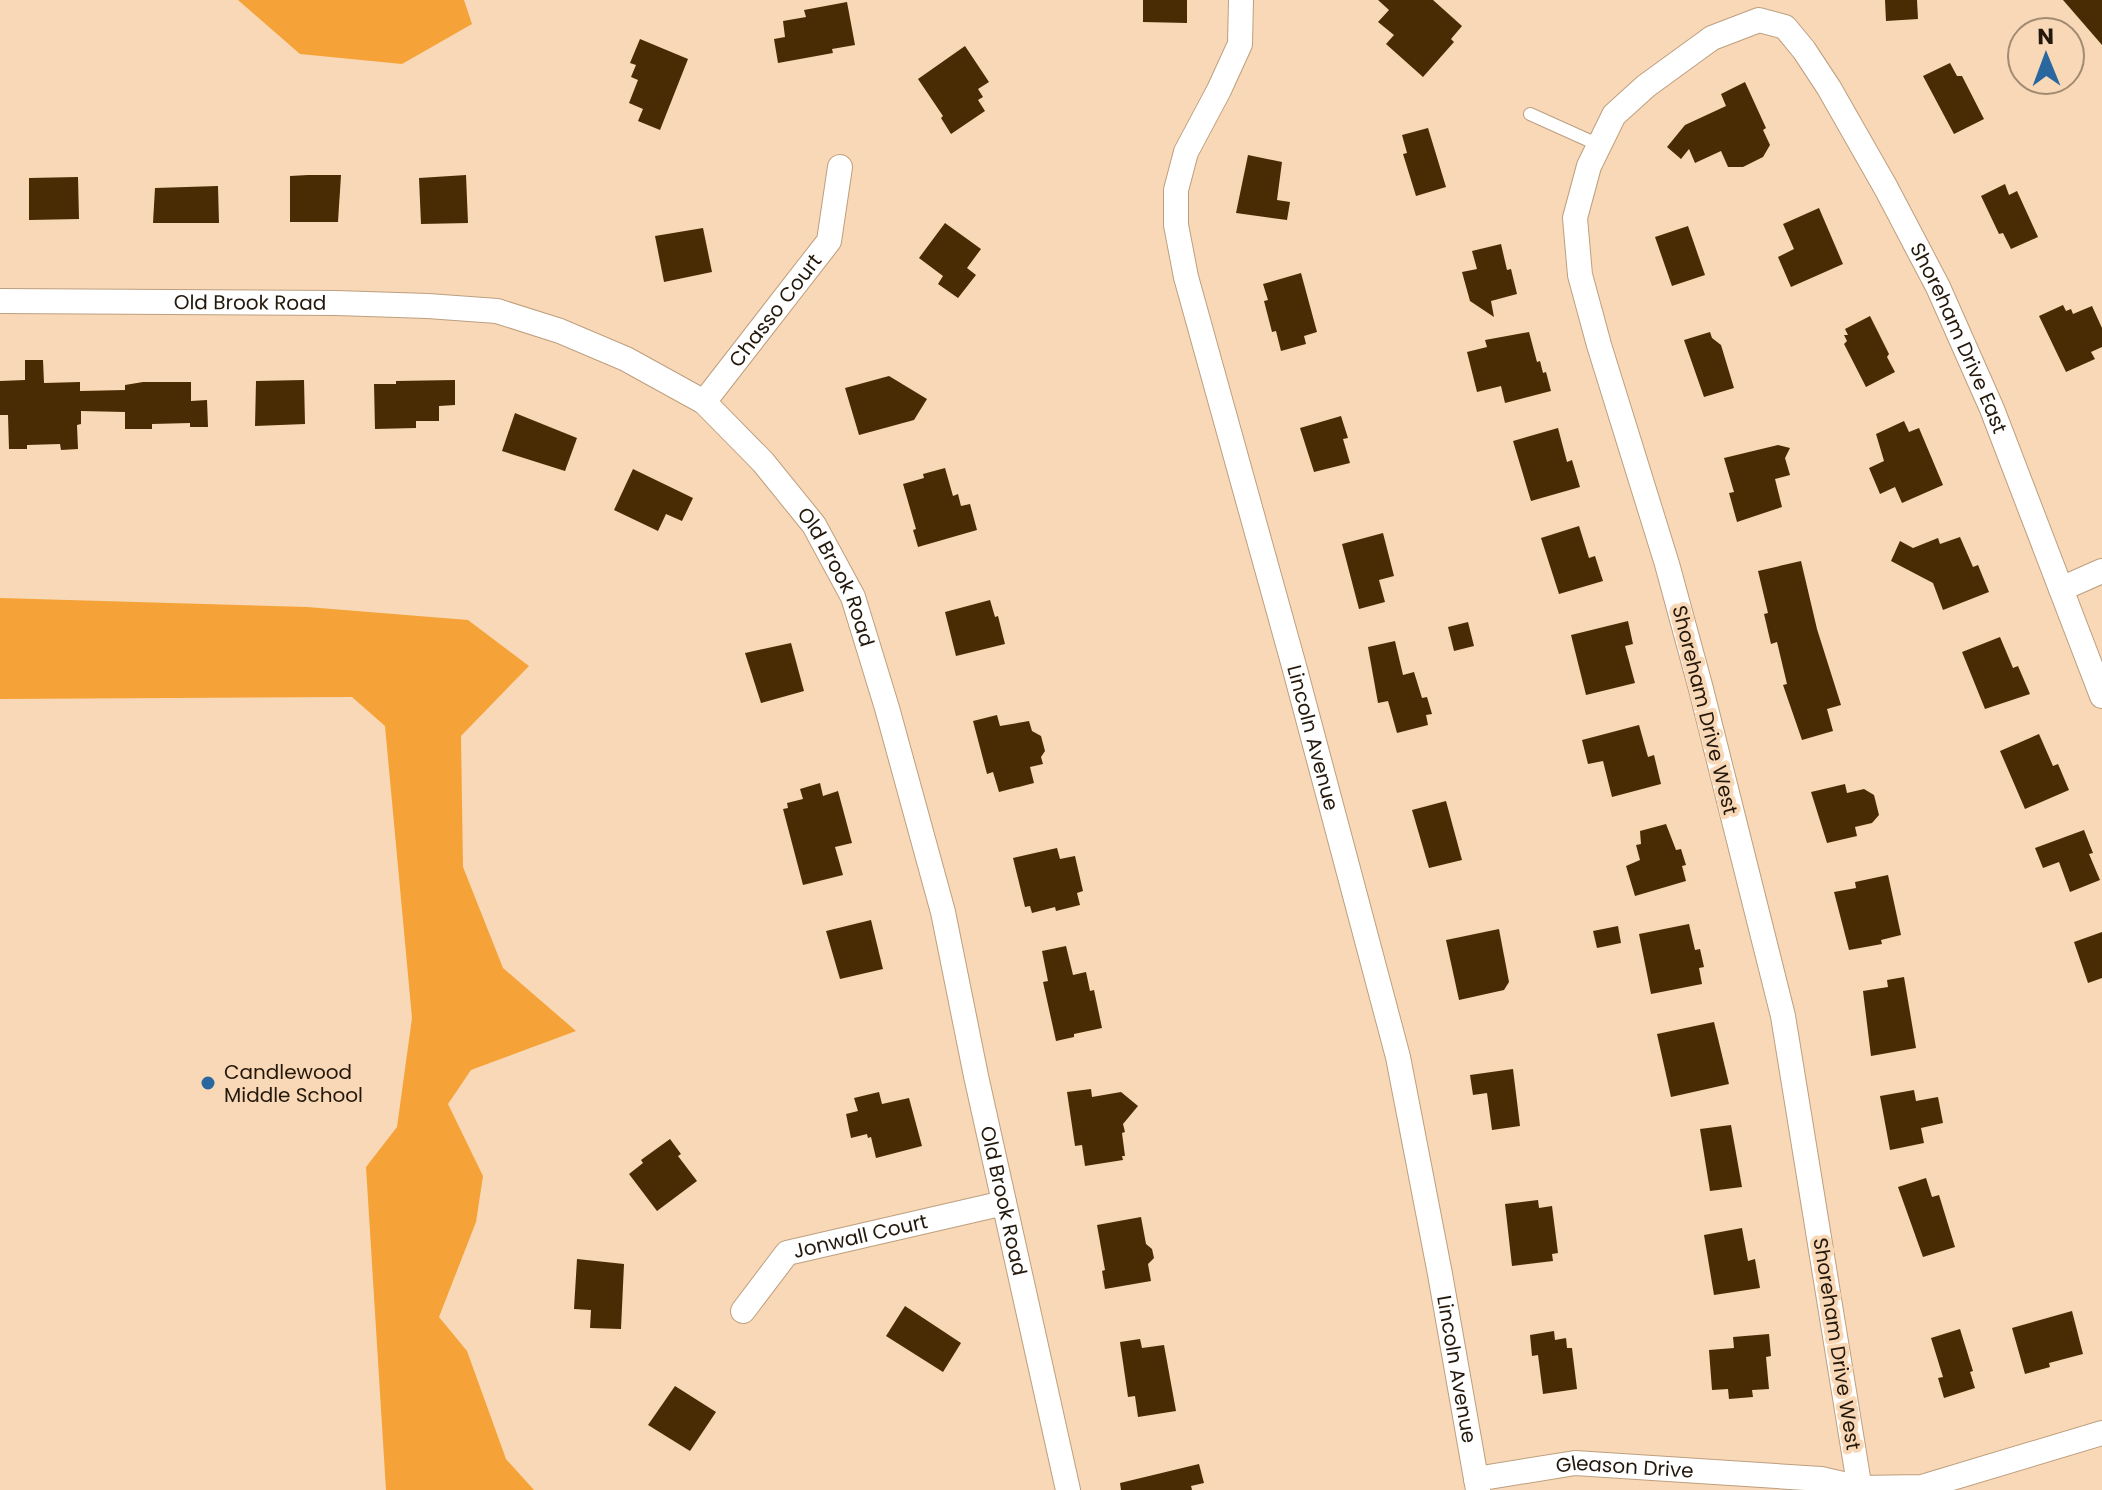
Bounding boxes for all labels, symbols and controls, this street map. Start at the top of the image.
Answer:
north arrow [2006,16,2086,96]
text: N [2037,21,2054,52]
street label: Shoreham Drive East [1903,238,2014,437]
street label: Chasso Court [722,248,828,373]
street label: Old Brook Road [174,288,326,317]
street label: Old Brook Road [791,501,881,650]
street label: Shoreham Drive West [1665,603,1745,817]
street label: Lincoln Avenue [1280,662,1346,814]
place label: Candlewood Middle School [224,1058,363,1109]
marker: Candlewood Middle School [199,1074,217,1092]
street label: Old Brook Road [974,1123,1034,1278]
street label: Jonwall Court [790,1207,930,1265]
street label: Shoreham Drive West [1806,1236,1868,1452]
street label: Lincoln Avenue [1430,1293,1483,1445]
street label: Gleason Drive [1554,1449,1694,1485]

